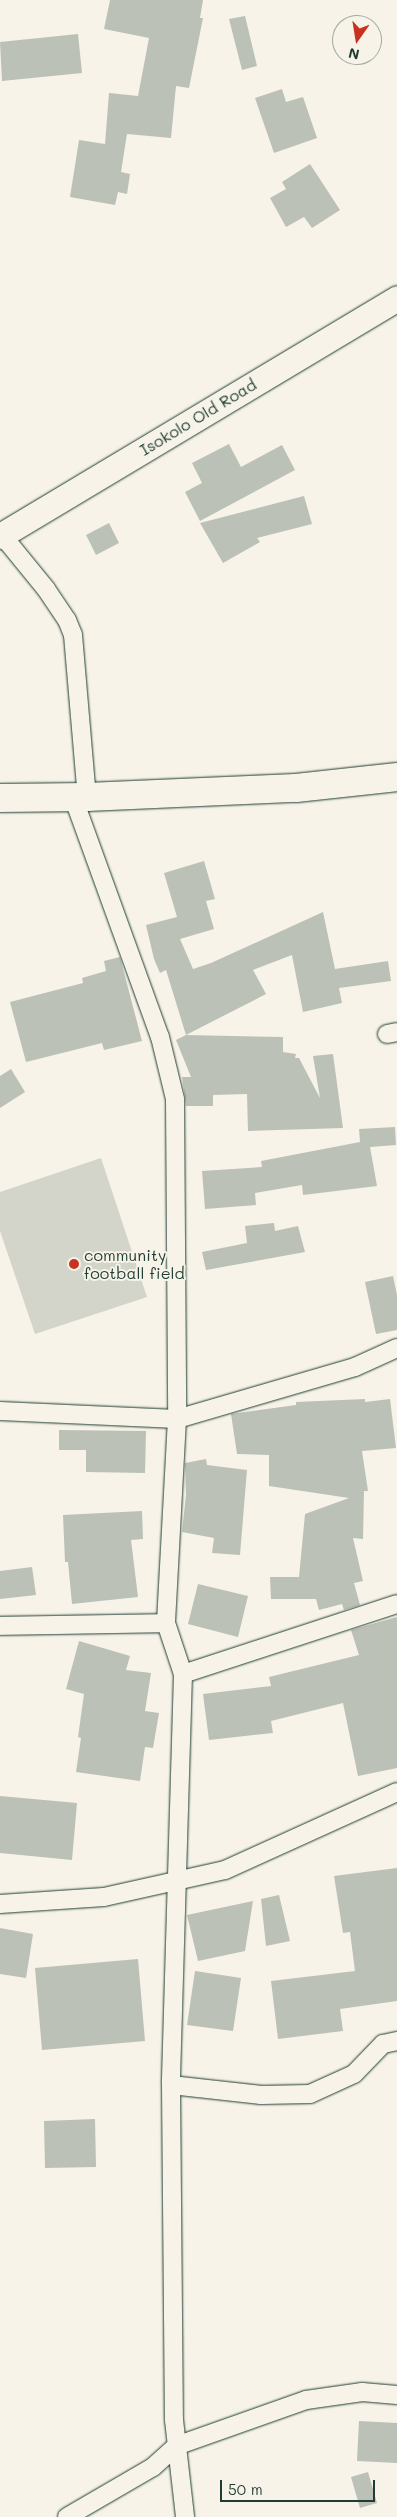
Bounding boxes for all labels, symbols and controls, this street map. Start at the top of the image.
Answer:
north arrow [332,15,382,65]
text: N [346,44,361,65]
street label: Isokolo Old Road [136,375,260,459]
place label: community football field [84,1245,185,1283]
marker: community football field [68,1258,80,1270]
scale bar [222,2470,377,2502]
text: 50 m [228,2479,263,2499]

